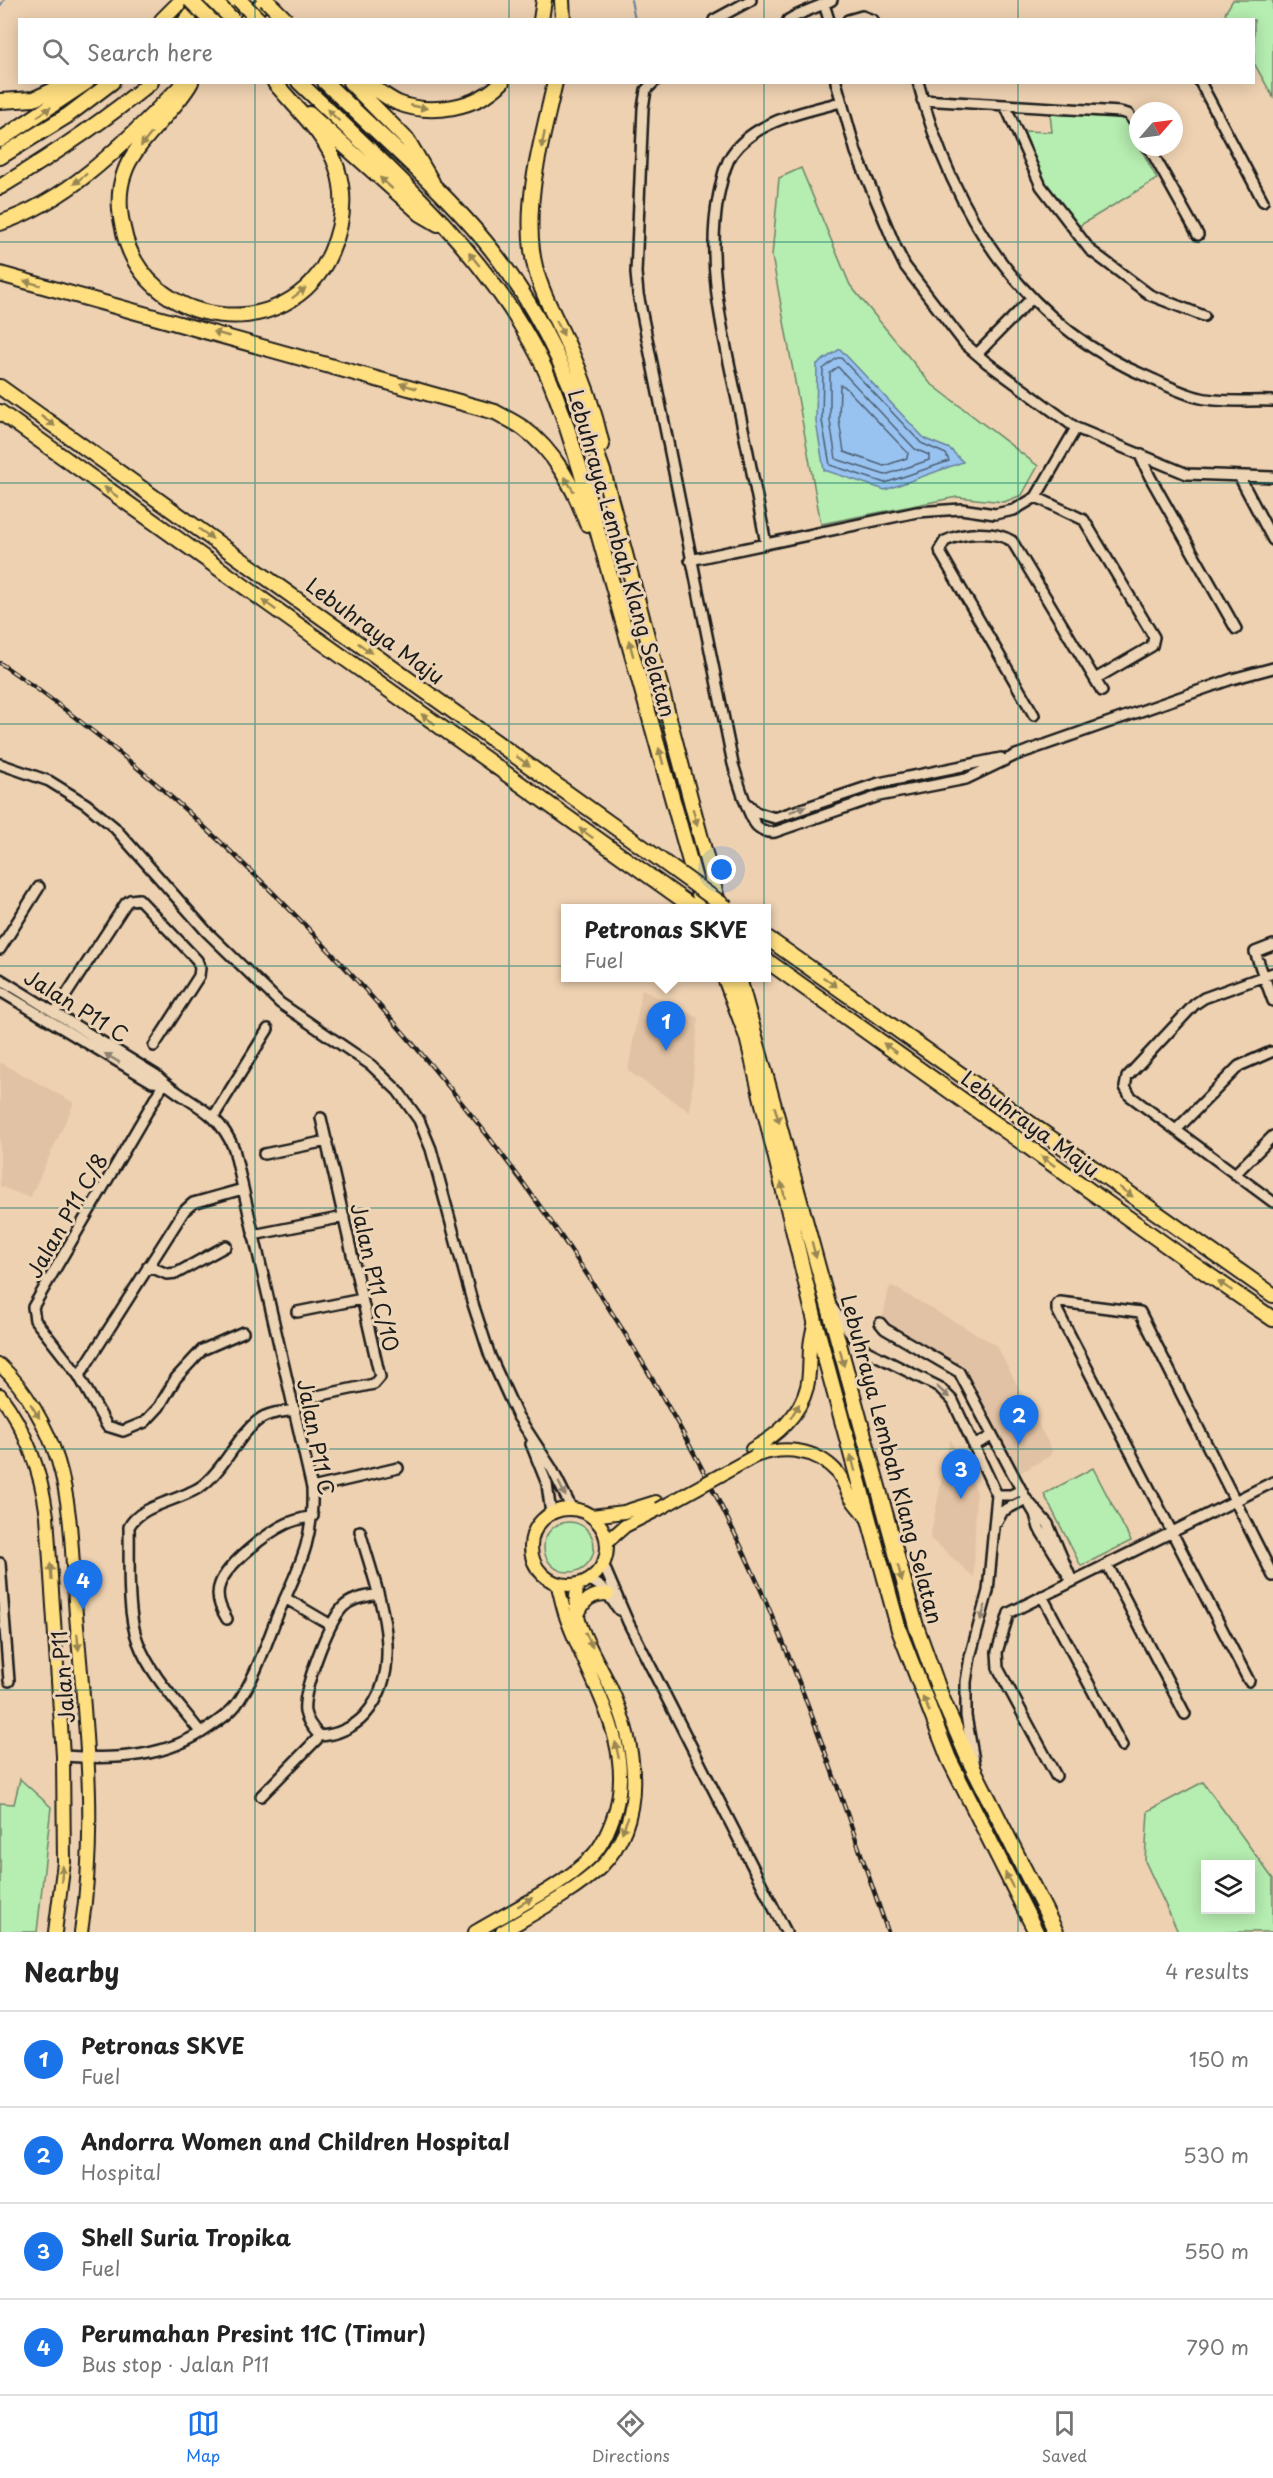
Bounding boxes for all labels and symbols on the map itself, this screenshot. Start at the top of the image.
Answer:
north arrow [1129,102,1183,156]
one-way arrow [409,103,428,112]
one-way arrow [36,106,52,118]
one-way arrow [325,108,340,122]
one-way arrow [538,130,547,149]
one-way arrow [139,132,152,148]
one-way arrow [72,173,88,185]
one-way arrow [379,177,394,190]
one-way arrow [468,252,481,267]
one-way arrow [23,278,41,287]
one-way arrow [291,287,307,299]
one-way arrow [556,320,565,337]
one-way arrow [211,329,229,338]
one-way arrow [399,381,418,391]
street label: Lebuhraya Lembah Klang Selatan [561,385,685,721]
one-way arrow [39,415,55,427]
one-way arrow [563,475,574,492]
one-way arrow [103,487,119,498]
one-way arrow [198,528,214,540]
street label: Lebuhraya Maju [300,569,452,691]
one-way arrow [262,600,277,612]
one-way arrow [626,639,635,657]
one-way arrow [356,642,372,654]
one-way arrow [420,714,436,725]
one-way arrow [655,747,665,765]
one-way arrow [515,755,531,767]
one-way arrow [790,804,808,814]
one-way arrow [690,808,700,826]
one-way arrow [579,827,594,839]
your location [707,855,736,884]
street label: Jalan P11 C [19,960,135,1050]
one-way arrow [821,976,837,988]
pin: 1 [646,1002,686,1051]
one-way arrow [882,1042,897,1054]
one-way arrow [104,1053,120,1064]
street label: Lebuhraya Maju [955,1062,1107,1184]
one-way arrow [773,1106,782,1124]
street label: Jalan P11 C/8 [17,1147,115,1283]
one-way arrow [1041,1155,1057,1167]
one-way arrow [777,1181,787,1200]
one-way arrow [1119,1185,1134,1197]
street label: Jalan P11 C/10 [343,1200,409,1354]
one-way arrow [810,1241,819,1259]
one-way arrow [1217,1280,1233,1292]
street label: Lebuhraya Lembah Klang Selatan [834,1291,952,1627]
one-way arrow [838,1349,848,1367]
street label: Jalan P11 C [290,1376,344,1498]
one-way arrow [935,1385,950,1398]
pin: 2 [1000,1396,1038,1445]
one-way arrow [790,1402,800,1419]
one-way arrow [30,1403,41,1419]
pin: 3 [942,1450,980,1499]
one-way arrow [848,1454,857,1472]
one-way arrow [557,1480,567,1497]
pin: 4 [64,1560,103,1610]
one-way arrow [46,1563,56,1582]
one-way arrow [895,1564,905,1582]
one-way arrow [977,1604,987,1622]
street label: Jalan P11 [42,1629,82,1725]
one-way arrow [584,1631,594,1649]
one-way arrow [74,1632,83,1651]
one-way arrow [921,1694,931,1712]
one-way arrow [611,1740,621,1759]
one-way arrow [620,1817,630,1835]
one-way arrow [58,1865,67,1884]
one-way arrow [1004,1871,1014,1888]
one-way arrow [517,1897,534,1907]

